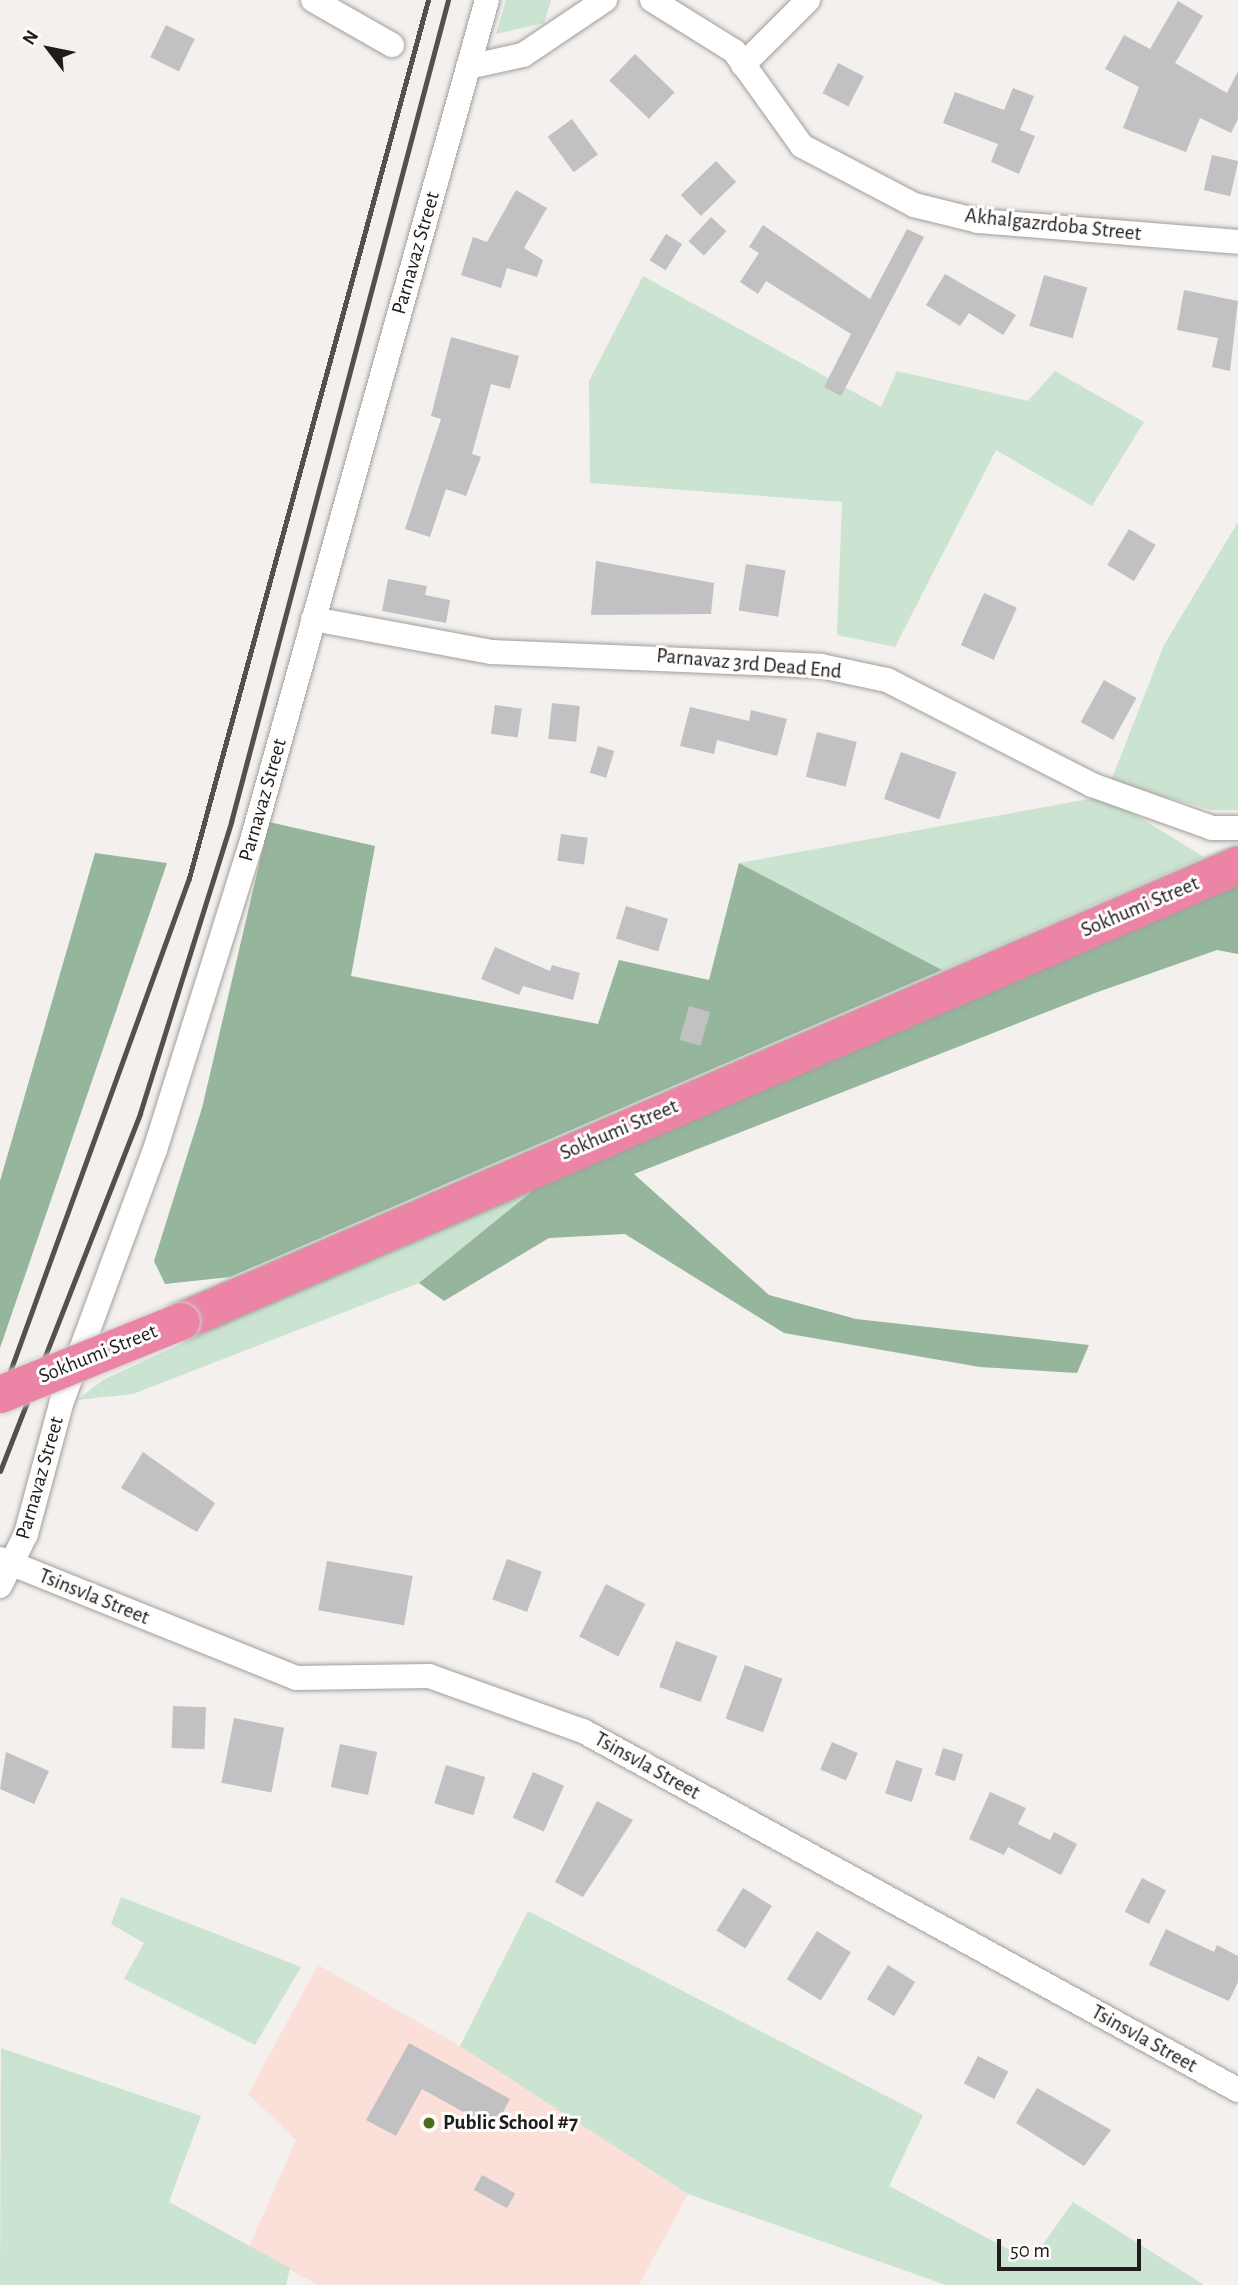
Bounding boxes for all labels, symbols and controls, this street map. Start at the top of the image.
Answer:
north arrow [14,14,84,84]
text: N [19,27,42,48]
street label: Parnavaz Street [386,189,446,317]
street label: Akhalgazrdoba Street [964,203,1142,247]
street label: Parnavaz 3rd Dead End [655,643,843,685]
street label: Parnavaz Street [233,736,293,864]
street label: Sokhumi Street [1077,871,1203,943]
street label: Sokhumi Street [556,1094,682,1166]
street label: Sokhumi Street [35,1319,161,1389]
street label: Parnavaz Street [10,1414,70,1542]
street label: Tsinsvla Street [35,1563,153,1631]
street label: Tsinsvla Street [590,1727,704,1805]
street label: Tsinsvla Street [1087,2000,1201,2078]
place label: Public School #7 [443,2110,578,2136]
marker: Public School #7 [421,2115,437,2131]
scale bar [1000,2226,1144,2270]
text: 50 m [1010,2240,1050,2261]

